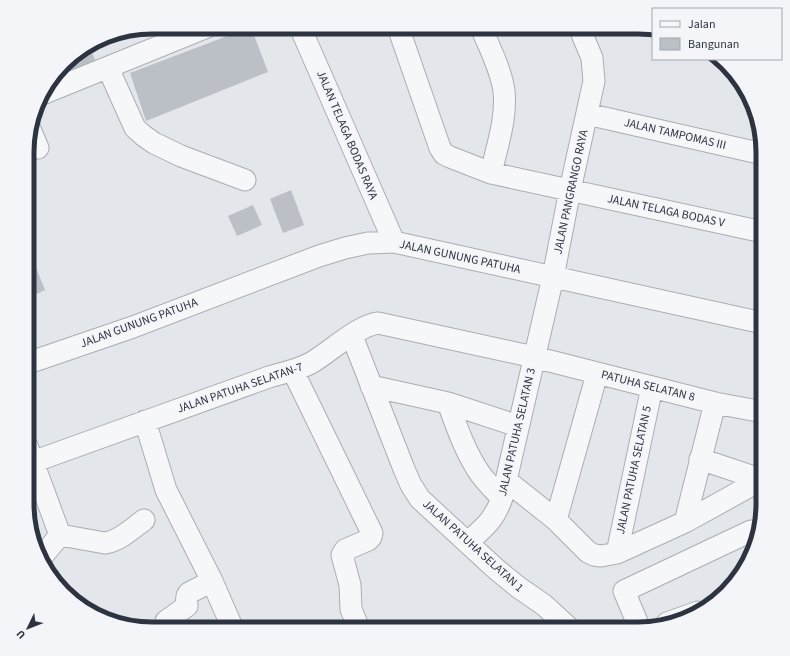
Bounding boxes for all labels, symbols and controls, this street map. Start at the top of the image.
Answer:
legend [652,8,782,60]
text: Jalan [688,16,715,33]
text: Bangunan [688,36,739,53]
street label: JALAN TELAGA BODAS RAYA [312,68,382,203]
street label: JALAN TAMPOMAS III [622,114,728,154]
street label: JALAN PANGRANGO RAYA [550,128,593,256]
street label: JALAN TELAGA BODAS V [606,190,727,232]
street label: JALAN GUNUNG PATUHA [398,236,523,278]
street label: JALAN GUNUNG PATUHA [78,294,200,352]
street label: JALAN PATUHA SELATAN-7 [175,358,305,418]
street label: JALAN PATUHA SELATAN 3 [494,366,540,498]
street label: PATUHA SELATAN 8 [599,366,697,406]
street label: JALAN PATUHA SELATAN 5 [612,404,656,536]
street label: JALAN PATUHA SELATAN 1 [419,496,527,596]
north arrow [8,608,48,648]
text: U [13,627,29,642]

